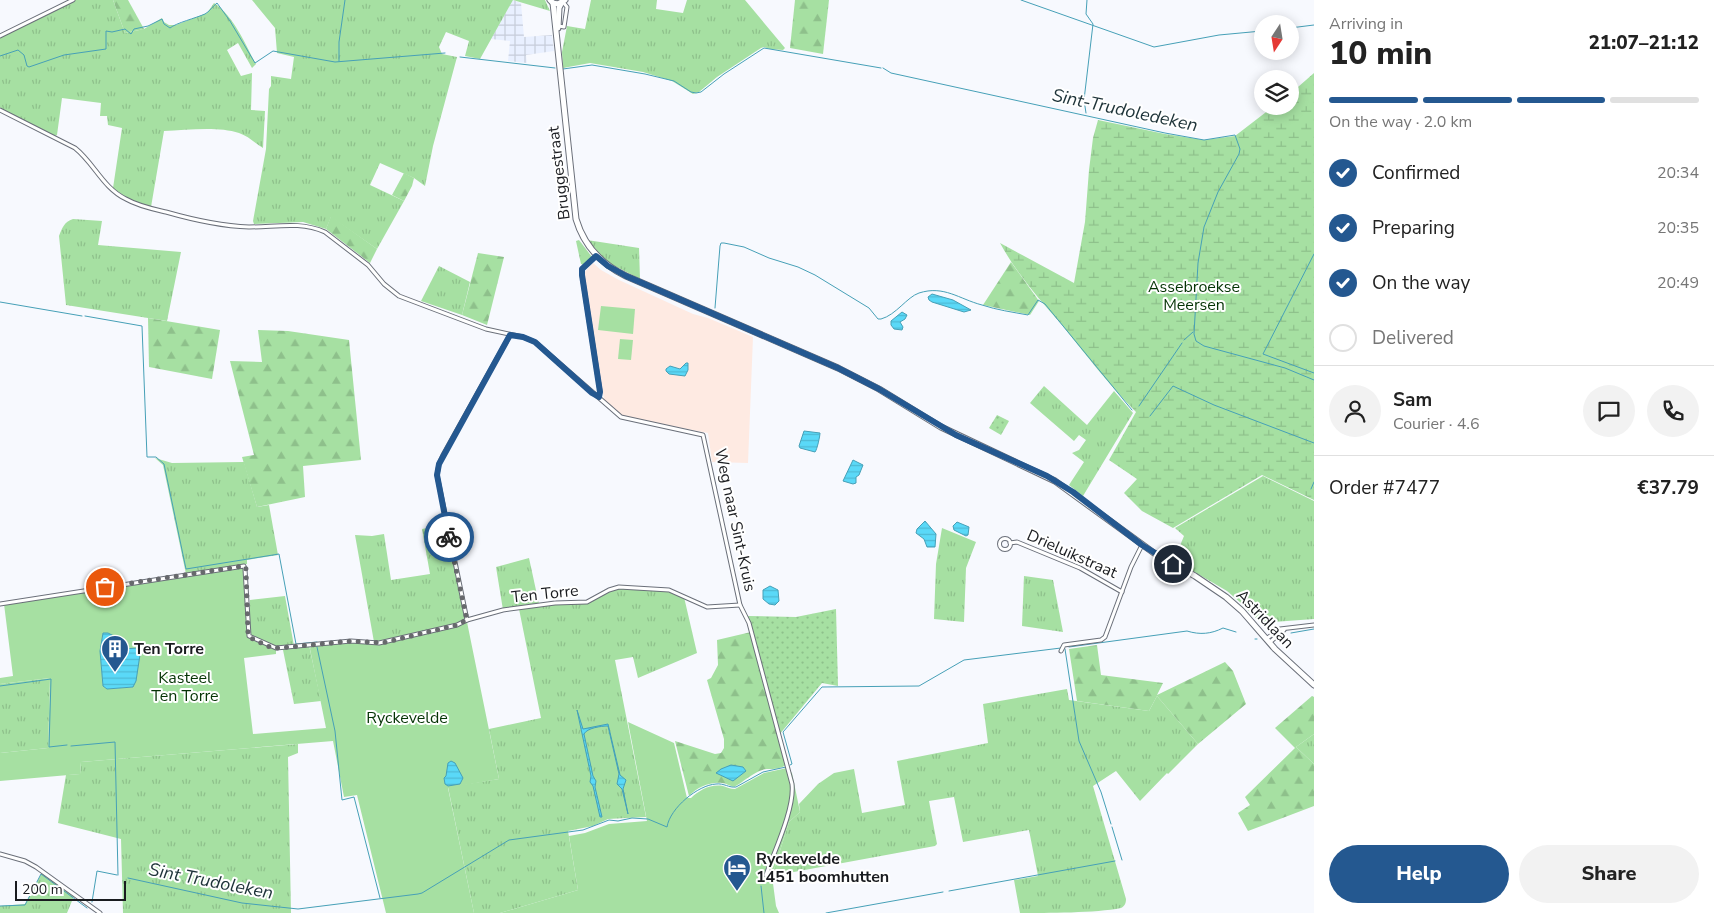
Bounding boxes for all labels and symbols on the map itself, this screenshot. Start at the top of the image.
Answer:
north arrow [1254,15,1299,60]
water label: Sint-Trudoledeken [1050,83,1200,137]
street label: Bruggestraat [542,125,576,221]
park label: Assebroekse Meersen [1148,276,1240,316]
street label: Weg naar Sint-Kruis [709,447,761,593]
courier [424,512,474,562]
street label: Drieluikstraat [1023,524,1121,584]
pin [1152,543,1194,585]
pin [84,566,126,608]
street label: Ten Torre [510,580,580,608]
street label: Astridlaan [1231,585,1299,653]
building icon: Ten Torre [100,634,130,673]
place label: Ten Torre [134,638,204,660]
park label: Kasteel Ten Torre [151,667,219,707]
park label: Ryckevelde [366,707,448,729]
place label: Ryckevelde 1451 boomhutten [756,848,889,888]
hotel icon: Ryckevelde 1451 boomhutten [722,853,752,892]
water label: Sint Trudoleken [147,857,275,905]
scale bar [15,878,126,901]

